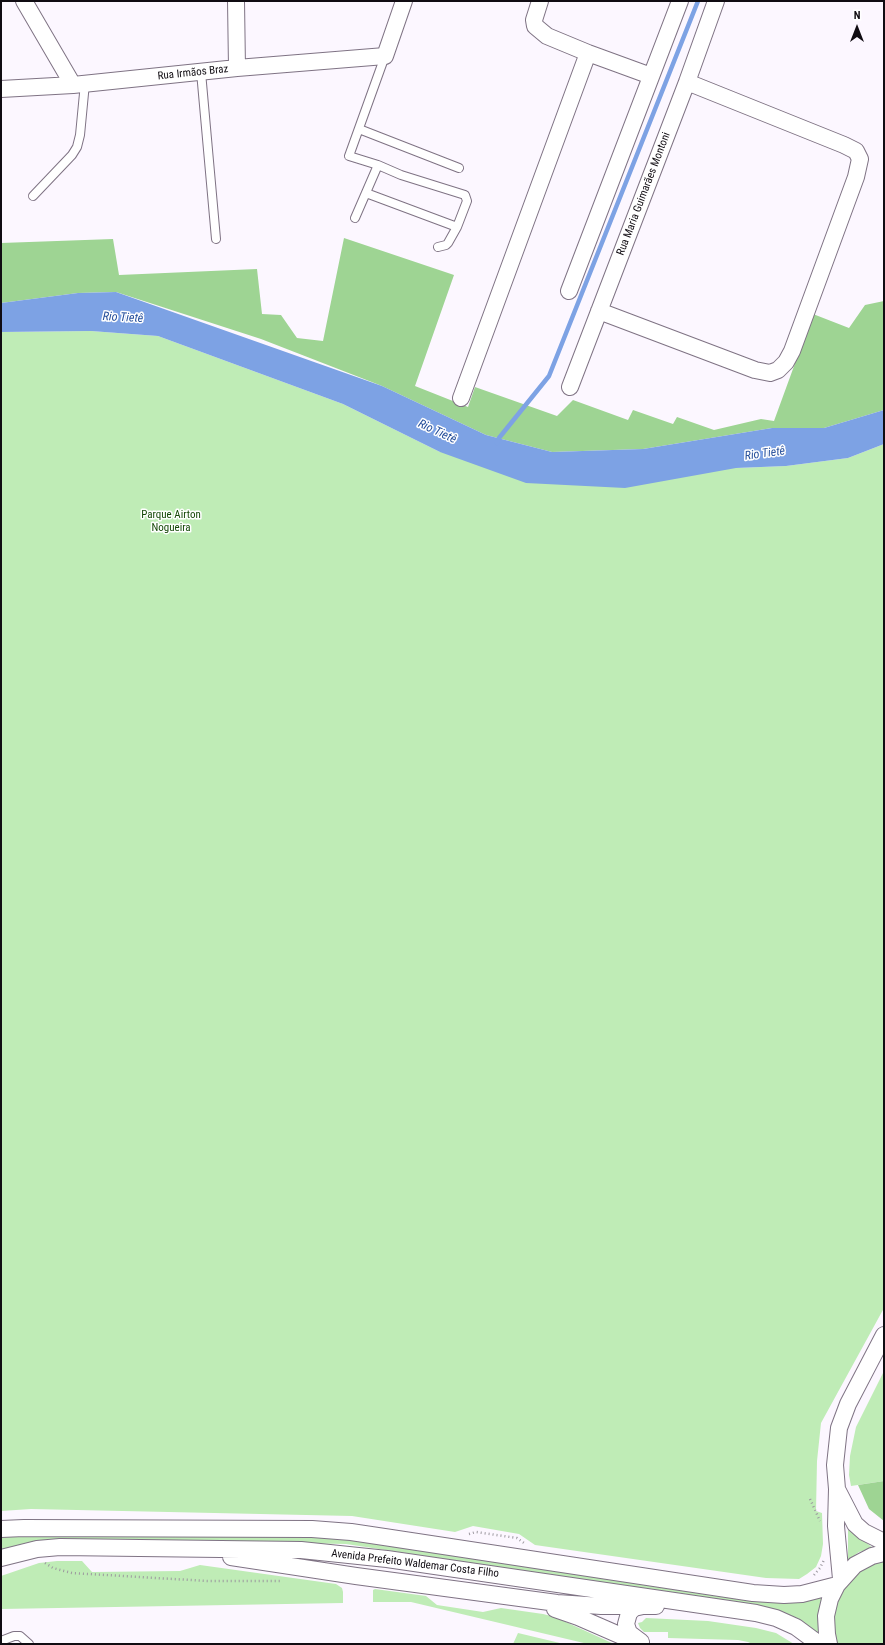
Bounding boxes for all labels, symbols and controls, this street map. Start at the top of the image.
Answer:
north arrow [837,8,877,48]
text: N [854,9,860,22]
street label: Rua Irmãos Braz [157,63,229,83]
street label: Rua Maria Guimarães Montoni [614,131,674,257]
water label: Rio Tietê [102,310,144,326]
water label: Rio Tietê [416,417,458,447]
water label: Rio Tietê [744,444,786,464]
park label: Parque Airton Nogueira [141,508,201,534]
street label: Avenida Prefeito Waldemar Costa Filho [330,1547,500,1581]

